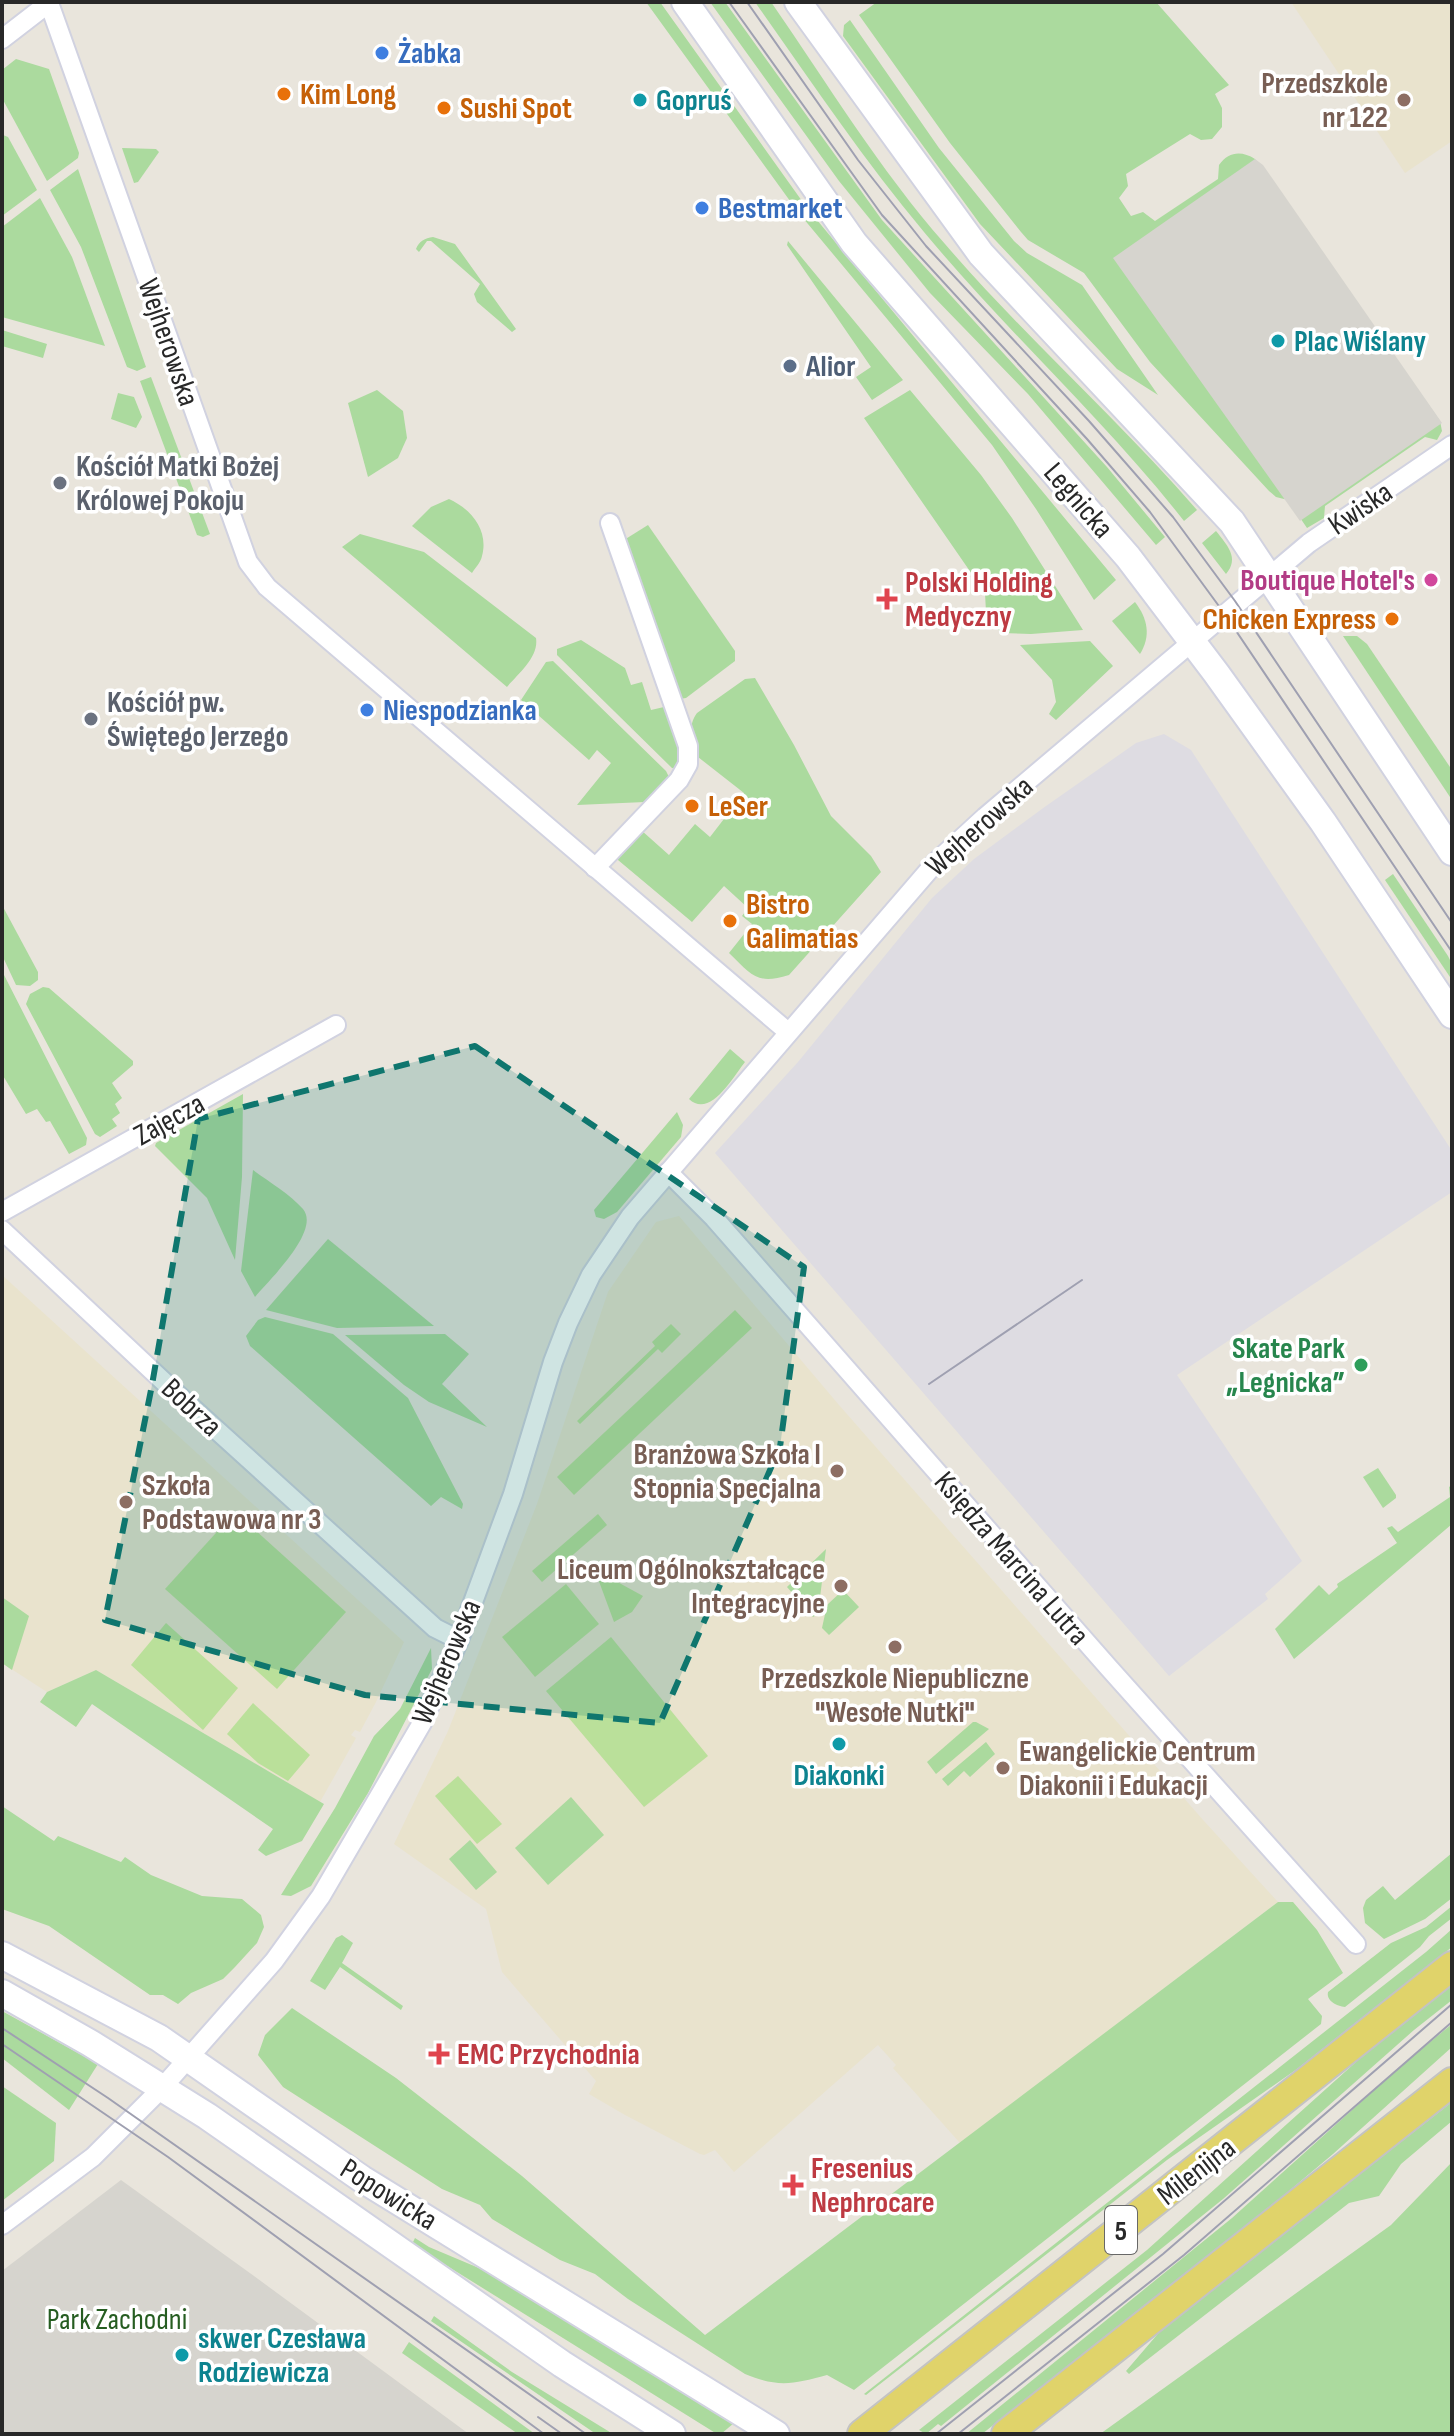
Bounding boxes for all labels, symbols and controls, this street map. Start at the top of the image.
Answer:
place label: Żabka [398,36,461,72]
marker: Żabka [373,44,391,62]
place label: Przedszkole nr 122 [1261,66,1388,136]
place label: Kim Long [300,77,397,113]
place label: Gopruś [656,83,732,119]
marker: Kim Long [275,85,293,103]
place label: Sushi Spot [460,91,572,127]
marker: Gopruś [631,91,649,109]
marker: Przedszkole nr 122 [1395,91,1413,109]
marker: Sushi Spot [435,99,453,117]
place label: Bestmarket [718,191,843,227]
marker: Bestmarket [693,199,711,217]
street label: Wejherowska [129,274,207,411]
place label: Plac Wiślany [1294,324,1426,360]
marker: Plac Wiślany [1269,332,1287,350]
place label: Alior [805,349,855,385]
marker: Alior [781,357,799,375]
place label: Kościół Matki Bożej Królowej Pokoju [76,449,279,519]
street label: Legnicka [1036,456,1121,546]
marker: Kościół Matki Bożej Królowej Pokoju [51,474,69,492]
street label: Kwiska [1322,475,1399,543]
place label: Boutique Hotel's [1240,563,1415,599]
place label: Polski Holding Medyczny [905,565,1053,635]
marker: Boutique Hotel's [1422,571,1440,589]
marker: Polski Holding Medyczny [876,588,898,610]
place label: Chicken Express [1203,602,1376,638]
marker: Chicken Express [1383,610,1401,628]
place label: Kościół pw. Świętego Jerzego [107,685,289,755]
place label: Niespodzianka [383,693,537,729]
marker: Niespodzianka [358,701,376,719]
marker: Kościół pw. Świętego Jerzego [82,710,100,728]
street label: Wejherowska [918,769,1041,884]
place label: LeSer [708,789,768,825]
marker: LeSer [683,797,701,815]
place label: Bistro Galimatias [746,887,858,957]
marker: Bistro Galimatias [721,912,739,930]
street label: Zajęcza [128,1086,211,1154]
place label: Skate Park „Legnicka” [1226,1331,1345,1401]
marker: Skate Park „Legnicka” [1352,1356,1370,1374]
street label: Bobrza [154,1371,229,1444]
place label: Branżowa Szkoła I Stopnia Specjalna [633,1437,821,1507]
marker: Branżowa Szkoła I Stopnia Specjalna [828,1462,846,1480]
street label: Księdza Marcina Lutra [926,1465,1096,1653]
place label: Szkoła Podstawowa nr 3 [142,1468,322,1538]
marker: Szkoła Podstawowa nr 3 [117,1493,135,1511]
place label: Liceum Ogólnokształcące Integracyjne [557,1552,825,1622]
marker: Liceum Ogólnokształcące Integracyjne [832,1577,850,1595]
street label: Wejherowska [404,1594,489,1730]
marker: Przedszkole Niepubliczne "Wesołe Nutki" [886,1638,904,1656]
place label: Przedszkole Niepubliczne "Wesołe Nutki" [761,1661,1029,1731]
place label: Ewangelickie Centrum Diakonii i Edukacji [1019,1734,1256,1804]
marker: Diakonki [830,1735,848,1753]
place label: Diakonki [793,1758,885,1794]
marker: Ewangelickie Centrum Diakonii i Edukacji [994,1759,1012,1777]
place label: EMC Przychodnia [457,2037,640,2073]
marker: EMC Przychodnia [428,2043,450,2065]
street label: Milenijna [1150,2130,1243,2213]
street label: Popowicka [333,2151,443,2239]
place label: Fresenius Nephrocare [811,2151,935,2221]
marker: Fresenius Nephrocare [782,2174,804,2196]
road number: 5 [1105,2206,1137,2254]
park label: Park Zachodni [47,2302,187,2338]
place label: skwer Czesława Rodziewicza [198,2321,366,2391]
marker: skwer Czesława Rodziewicza [173,2346,191,2364]

